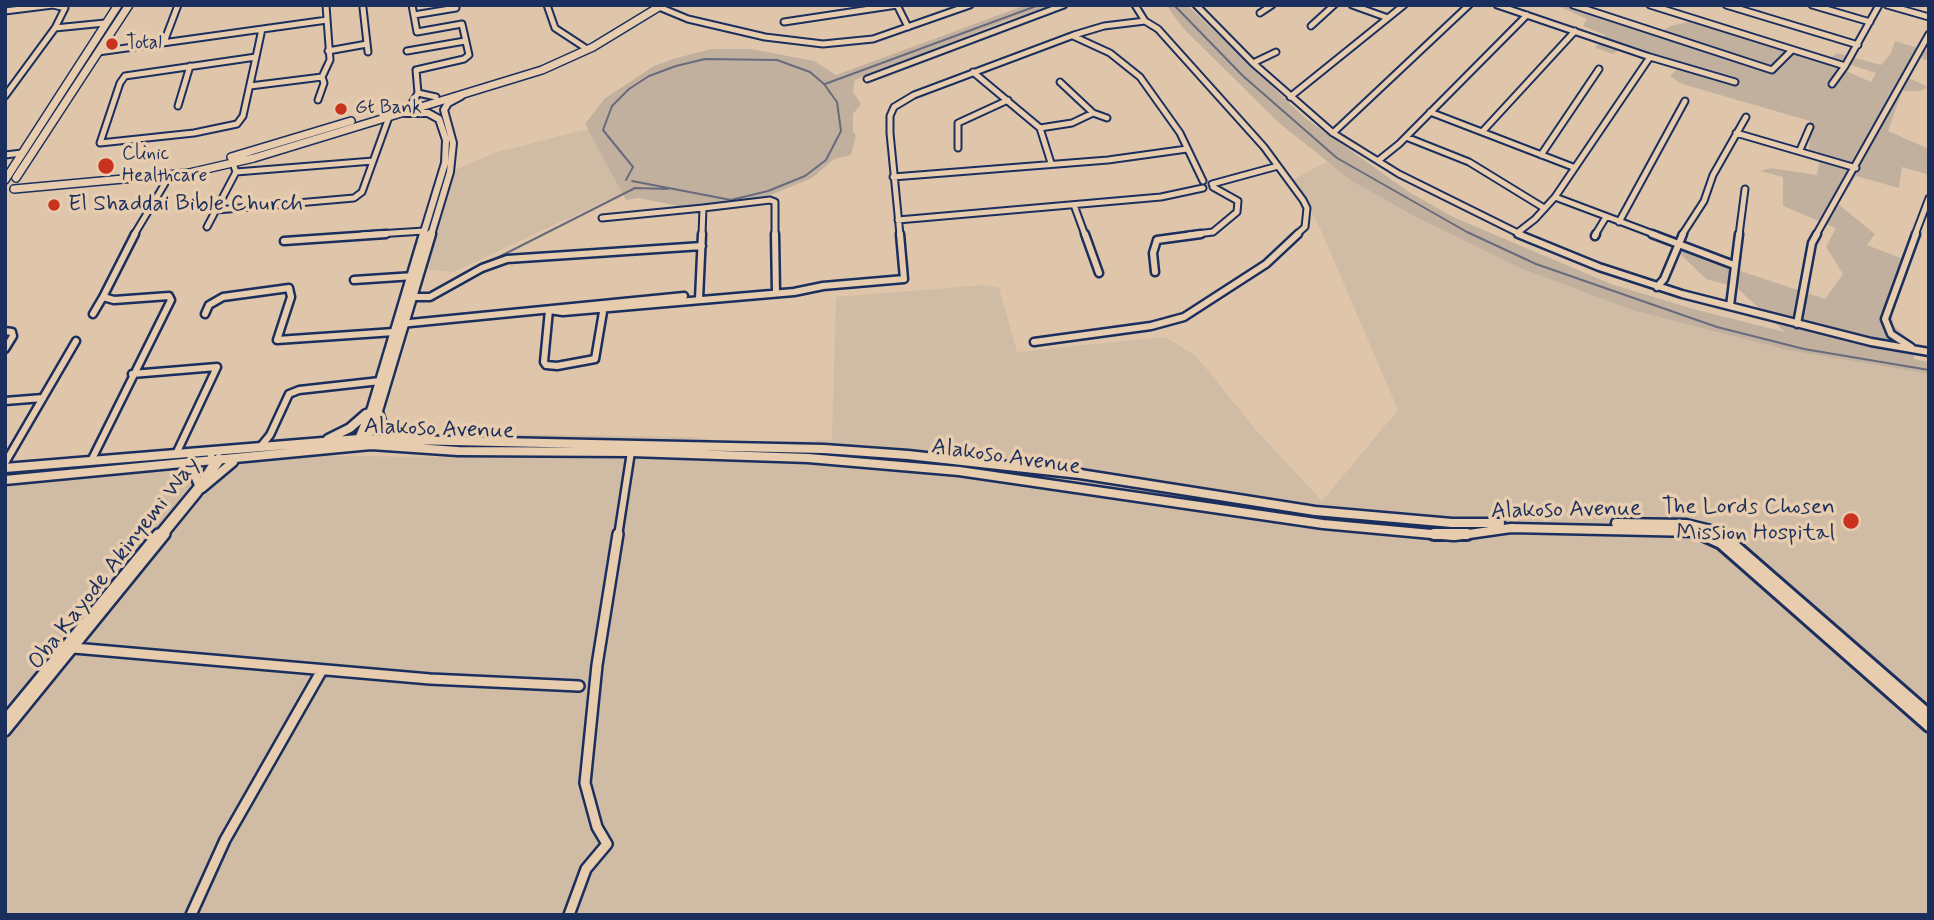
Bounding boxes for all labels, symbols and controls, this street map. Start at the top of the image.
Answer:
place label: Total [126,33,162,55]
marker: Total [104,36,120,52]
place label: Gt Bank [355,98,422,120]
marker: Gt Bank [333,101,349,117]
place label: Clinic Healthcare [122,144,207,188]
marker: Clinic Healthcare [96,156,116,176]
place label: El Shaddai Bible Church [68,191,303,219]
marker: El Shaddai Bible Church [46,197,62,213]
street label: Alakoso Avenue [363,414,515,446]
street label: Alakoso Avenue [930,434,1082,482]
street label: Oba Kayode Akinyemi Way [23,452,207,676]
place label: The Lords Chosen Mission Hospital [1662,494,1835,548]
street label: Alakoso Avenue [1491,496,1641,526]
marker: The Lords Chosen Mission Hospital [1841,511,1861,531]

